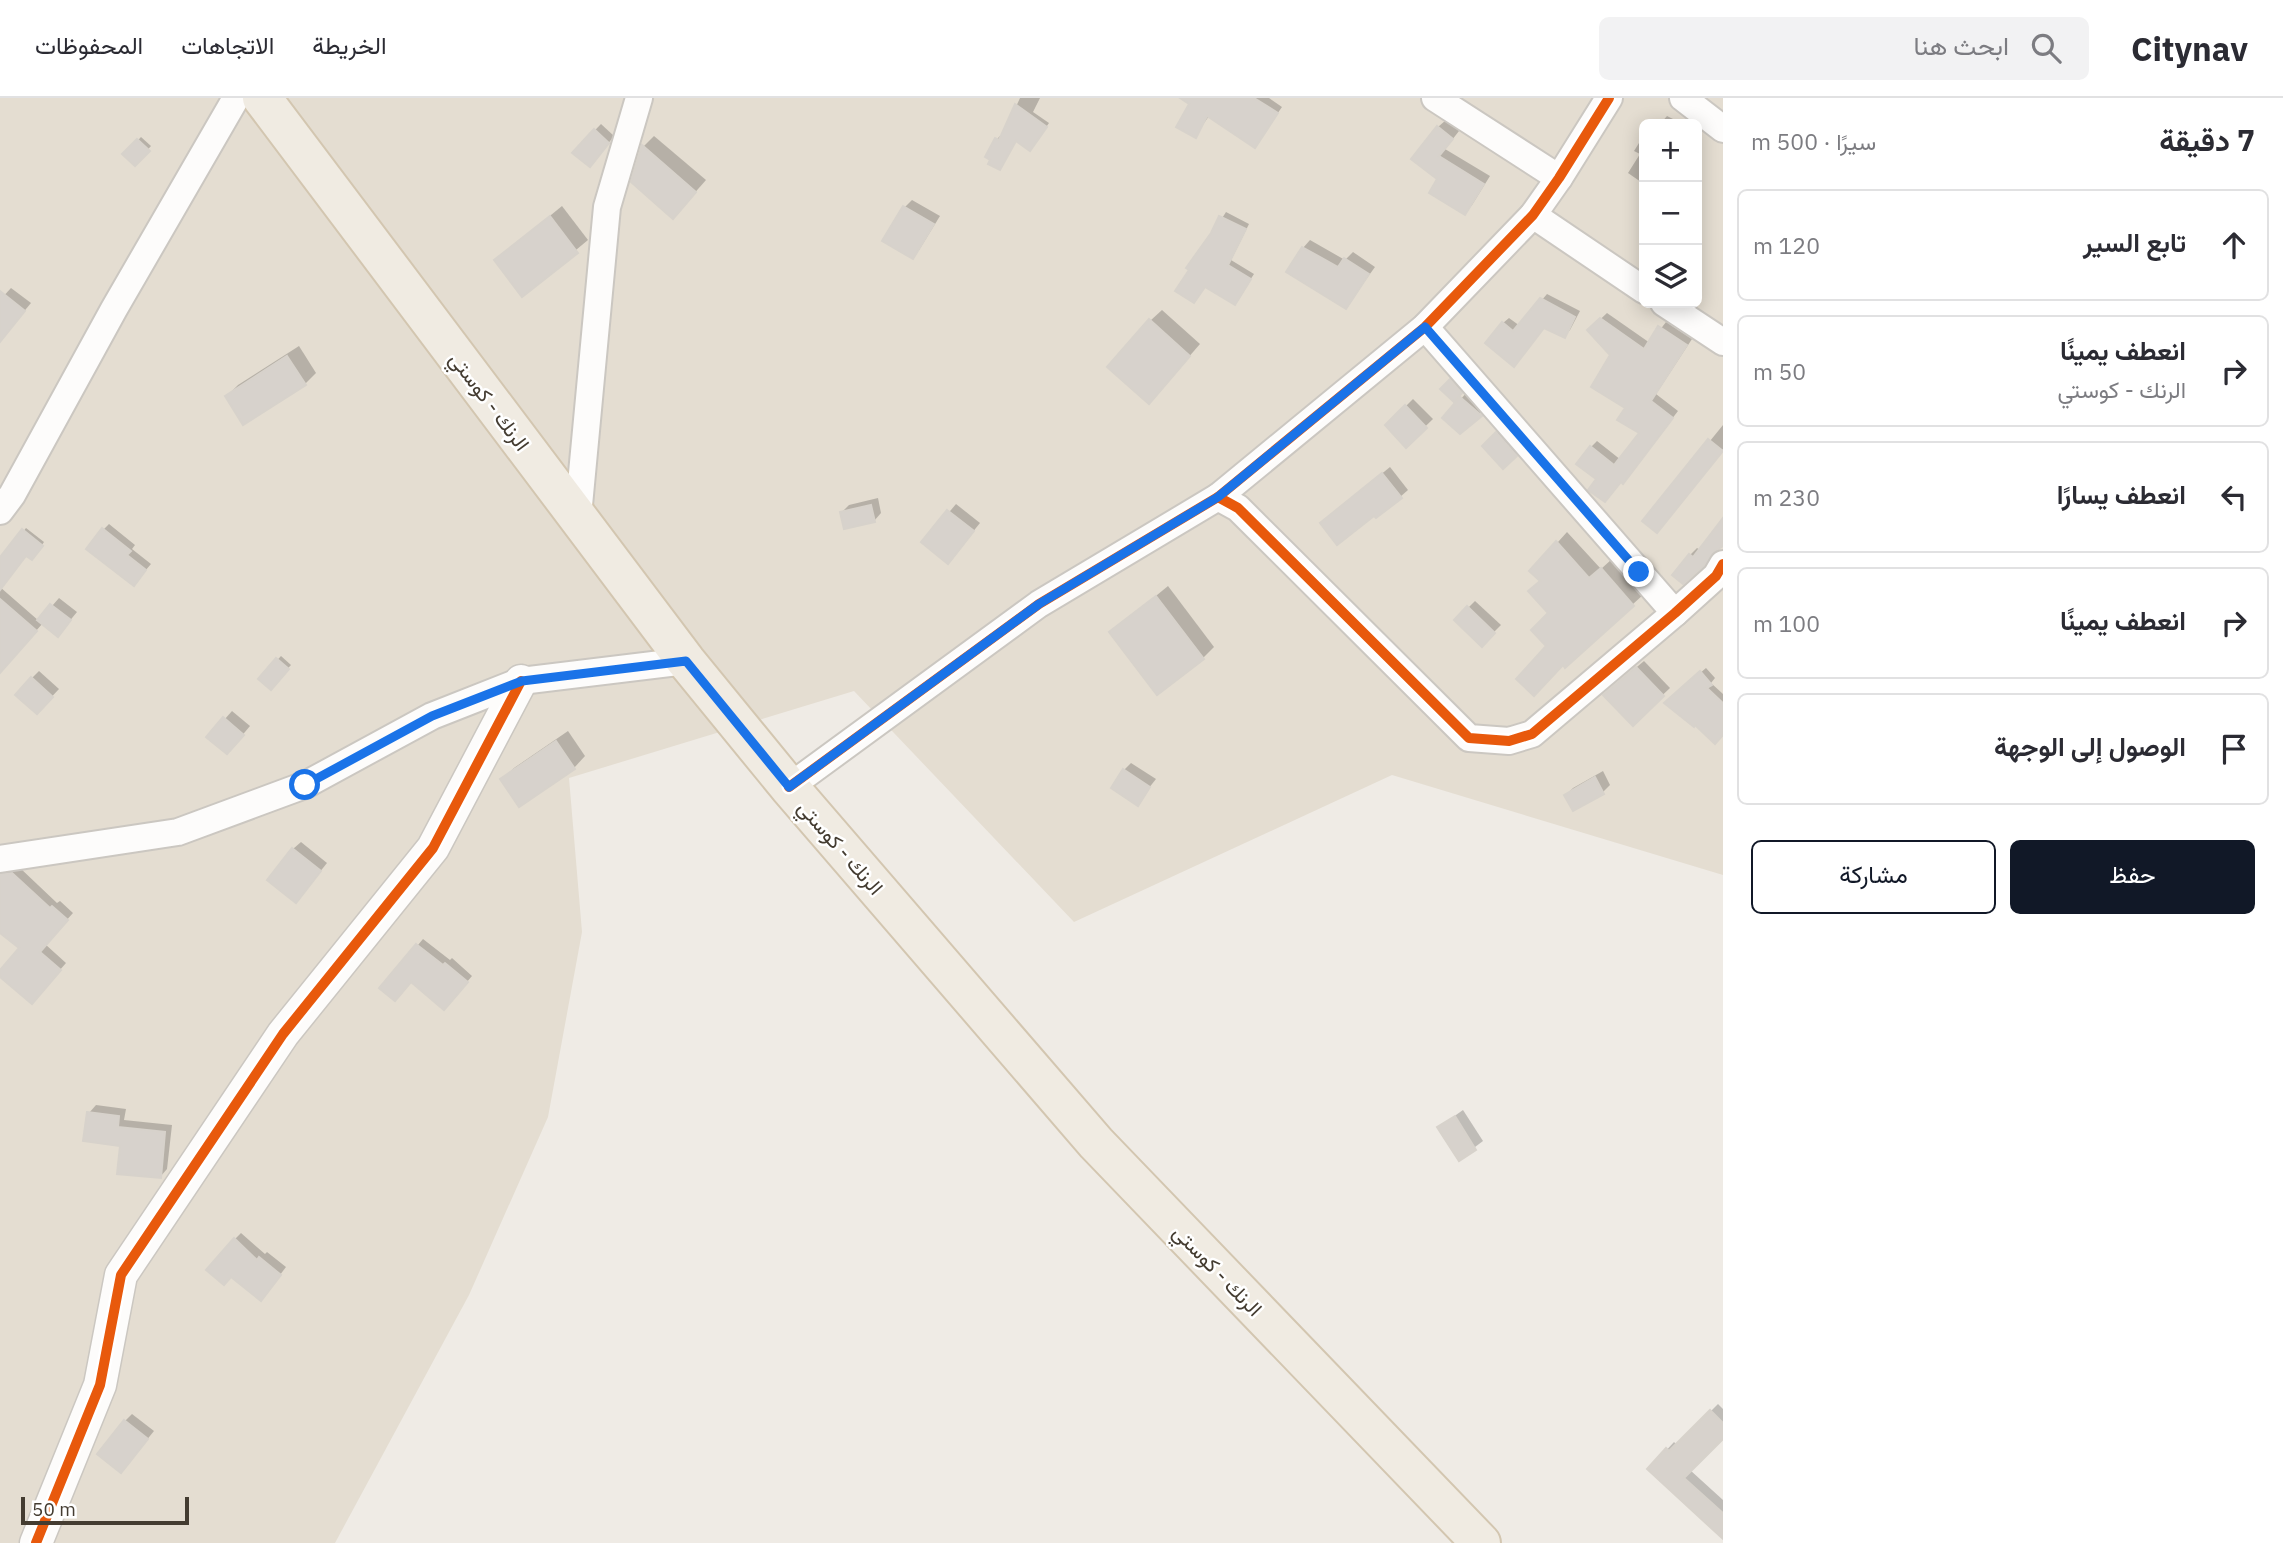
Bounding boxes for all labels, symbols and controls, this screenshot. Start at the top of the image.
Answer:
search box [1599,17,2089,80]
text: Citynav [2131,27,2248,70]
text: ابحث هنا [1914,28,2009,62]
text: المحفوظات [35,29,143,61]
text: الاتجاهات [181,29,274,61]
text: الخريطة [312,29,387,61]
icon: search [2027,29,2065,67]
map controls [1639,119,1702,308]
button: + [1639,119,1702,182]
text: 7 دقيقة [2159,120,2255,159]
text: سيرًا · 500 m [1751,126,1876,156]
button: − [1639,182,1702,245]
text: تابع السير [2083,225,2186,259]
icon: ahead [2215,226,2253,264]
text: 120 m [1753,230,1820,260]
button: layers [1639,245,1702,308]
text: انعطف يمينًا [2060,333,2186,367]
street label: الرنك - كوستي [440,346,536,459]
icon: right [2215,352,2253,390]
text: 50 m [1753,356,1806,386]
text: الرنك - كوستي [2057,374,2186,404]
text: انعطف يسارًا [2057,477,2186,511]
icon: left [2215,478,2253,516]
text: 230 m [1753,482,1820,512]
route end [1623,556,1654,587]
text: انعطف يمينًا [2060,603,2186,637]
icon: right [2215,604,2253,642]
text: 100 m [1753,608,1820,638]
text: الوصول إلى الوجهة [1994,729,2186,763]
icon: arrive [2215,730,2253,768]
route start [289,769,320,800]
street label: الرنك - كوستي [789,794,890,903]
button: مشاركة [1751,840,1996,914]
button: حفظ [2010,840,2255,914]
street label: الرنك - كوستي [1164,1218,1269,1325]
scale bar [21,1494,189,1526]
text: 50 m [32,1497,76,1521]

